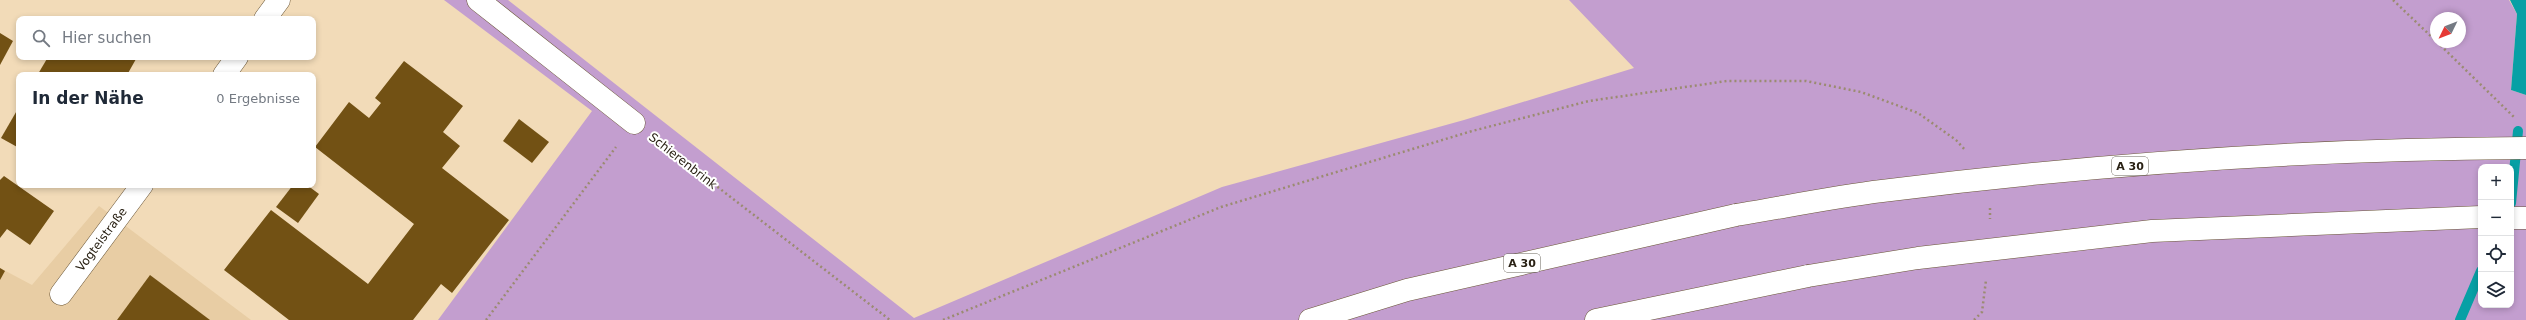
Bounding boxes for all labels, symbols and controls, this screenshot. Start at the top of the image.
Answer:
north arrow [2430,12,2466,48]
search box [16,16,316,60]
icon: search [30,27,52,49]
text: Hier suchen [62,29,151,47]
text: In der Nähe [32,88,144,108]
text: 0 Ergebnisse [216,91,300,106]
street label: Schierenbrink [646,130,720,192]
road number: A 30 [2112,157,2148,175]
map controls [2478,164,2514,308]
button: + [2478,164,2514,200]
button: − [2478,200,2514,236]
street label: Vogteistraße [73,205,130,274]
button: locate [2478,236,2514,272]
road number: A 30 [1504,254,1540,272]
button: layers [2478,272,2514,308]

